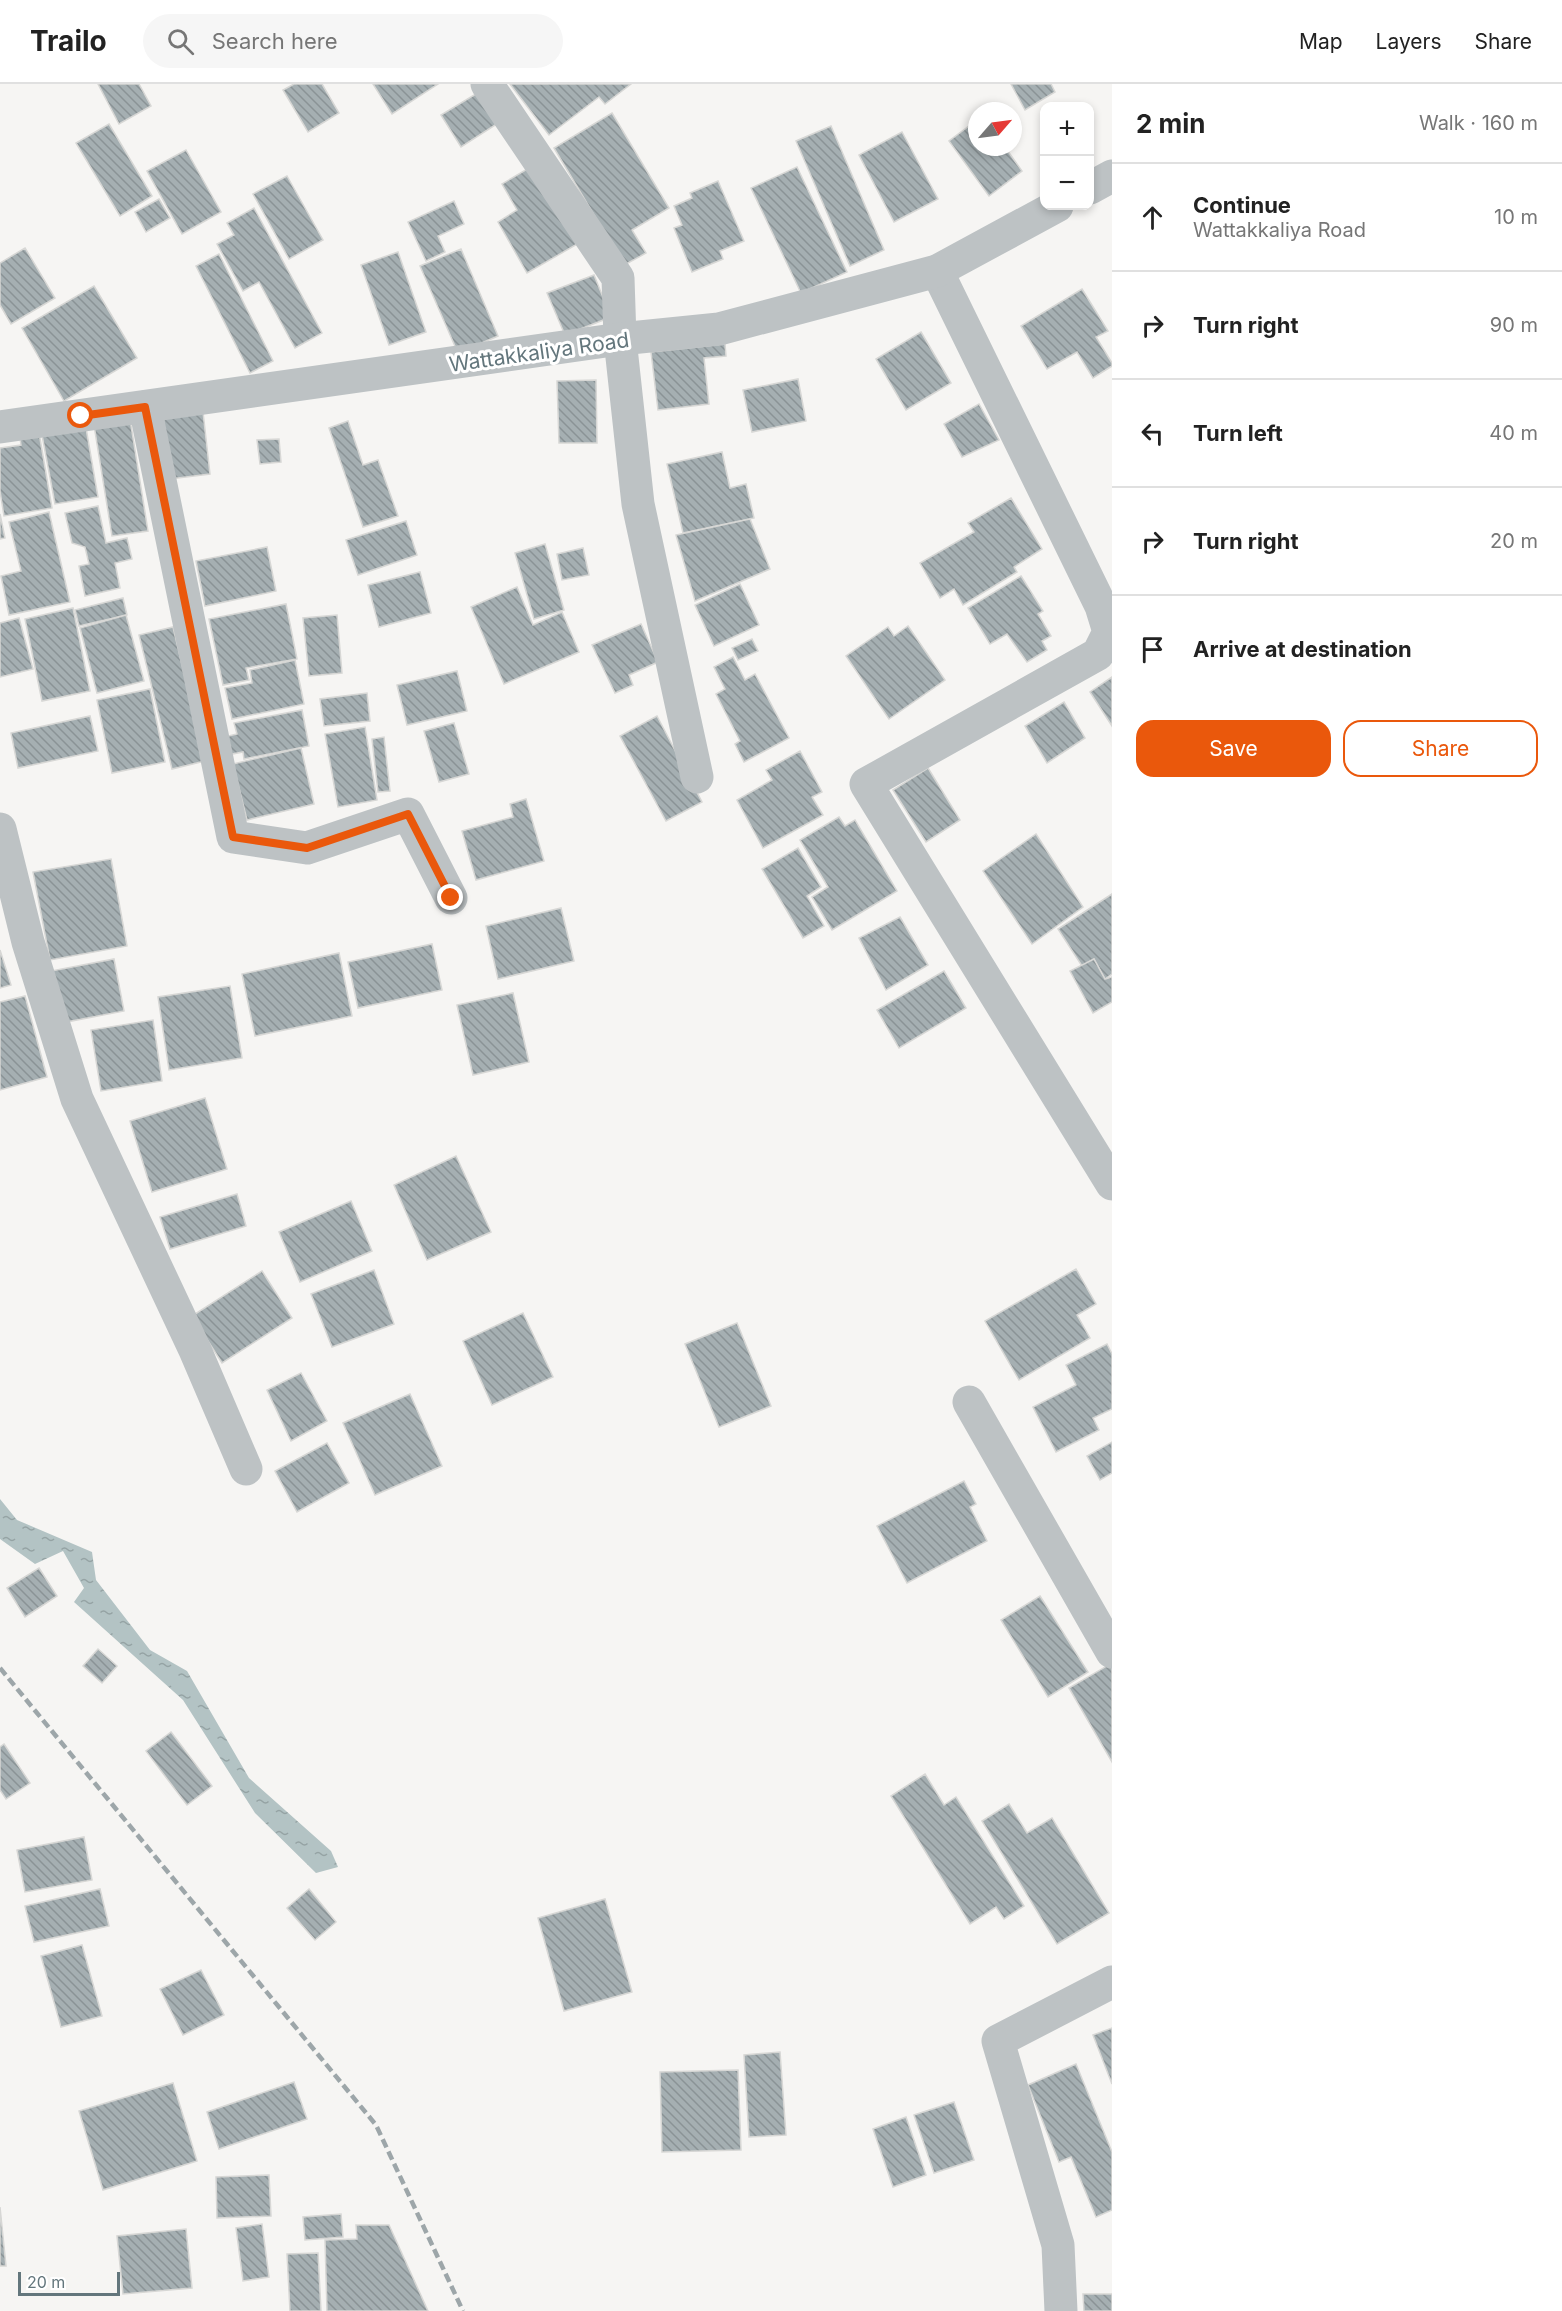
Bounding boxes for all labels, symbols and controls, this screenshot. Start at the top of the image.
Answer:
search box [143,14,563,68]
text: Trailo [30,24,107,58]
icon: search [164,25,197,58]
text: Search here [212,28,338,54]
text: Map [1299,29,1343,54]
text: Layers [1376,29,1442,54]
text: Share [1475,29,1532,54]
north arrow [968,102,1022,156]
map controls [1040,102,1094,210]
button: + [1040,102,1094,156]
text: 2 min [1136,108,1206,139]
text: Walk · 160 m [1419,111,1538,135]
button: − [1040,156,1094,210]
text: Continue [1193,192,1291,218]
icon: ahead [1136,201,1169,234]
text: 10 m [1494,205,1538,229]
text: Wattakkaliya Road [1193,218,1366,242]
icon: right [1136,309,1169,342]
text: Turn right [1193,312,1299,338]
text: 90 m [1490,313,1538,337]
street label: Wattakkaliya Road [447,327,631,377]
route start [67,402,93,428]
icon: left [1136,417,1169,450]
text: Turn left [1193,420,1283,446]
text: 40 m [1489,421,1538,445]
icon: right [1136,525,1169,558]
text: Turn right [1193,528,1299,554]
text: 20 m [1490,529,1538,553]
icon: arrive [1136,633,1169,666]
text: Arrive at destination [1193,636,1412,662]
button: Save [1136,720,1331,777]
button: Share [1343,720,1538,777]
route end [437,884,463,910]
scale bar [18,2269,120,2296]
text: 20 m [27,2272,65,2292]

